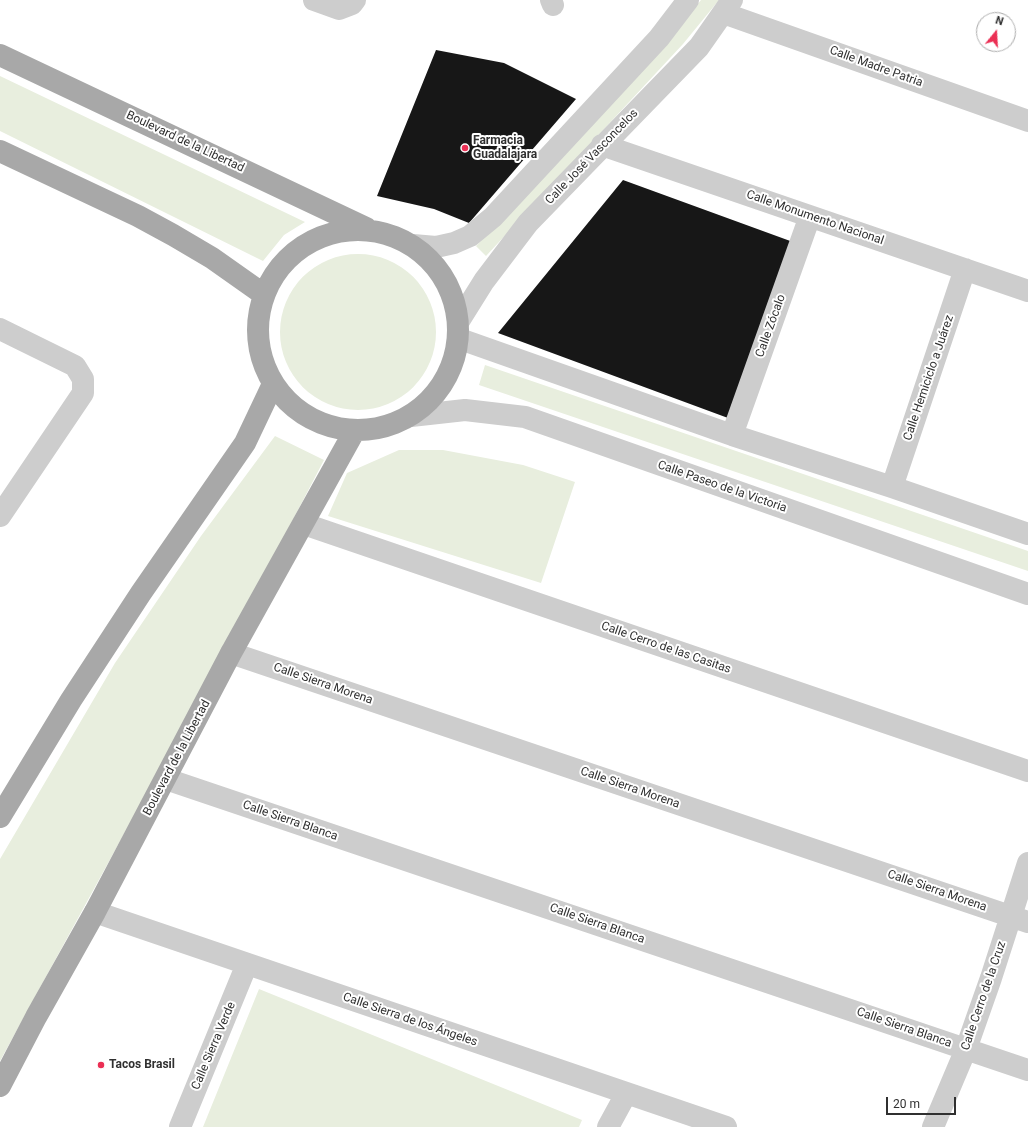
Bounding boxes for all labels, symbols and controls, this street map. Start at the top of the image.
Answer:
north arrow [976,12,1016,52]
text: N [994,14,1005,28]
street label: Calle Madre Patria [827,43,925,91]
street label: Calle José Vasconcelos [543,106,641,208]
street label: Boulevard de la Libertad [124,108,246,176]
place label: Farmacia Guadalajara [473,134,537,162]
marker: Farmacia Guadalajara [460,143,470,153]
street label: Calle Monumento Nacional [744,188,886,248]
street label: Calle Zócalo [753,293,789,359]
street label: Calle Hemiciclo a Juárez [901,313,957,443]
street label: Calle Paseo de la Victoria [656,458,788,516]
street label: Calle Cerro de las Casitas [599,619,733,677]
street label: Calle Sierra Morena [271,660,375,708]
street label: Boulevard de la Libertad [140,698,214,818]
street label: Calle Sierra Morena [578,764,682,812]
street label: Calle Sierra Blanca [241,798,339,844]
street label: Calle Sierra Morena [885,867,989,915]
street label: Calle Sierra Blanca [548,901,646,947]
street label: Calle Cerro de la Cruz [959,940,1009,1052]
street label: Calle Sierra de los Ángeles [341,990,479,1050]
street label: Calle Sierra Verde [189,1000,239,1092]
street label: Calle Sierra Blanca [855,1005,953,1051]
place label: Tacos Brasil [109,1058,175,1072]
marker: Tacos Brasil [96,1060,106,1070]
scale bar [888,1089,958,1115]
text: 20 m [893,1097,920,1111]

